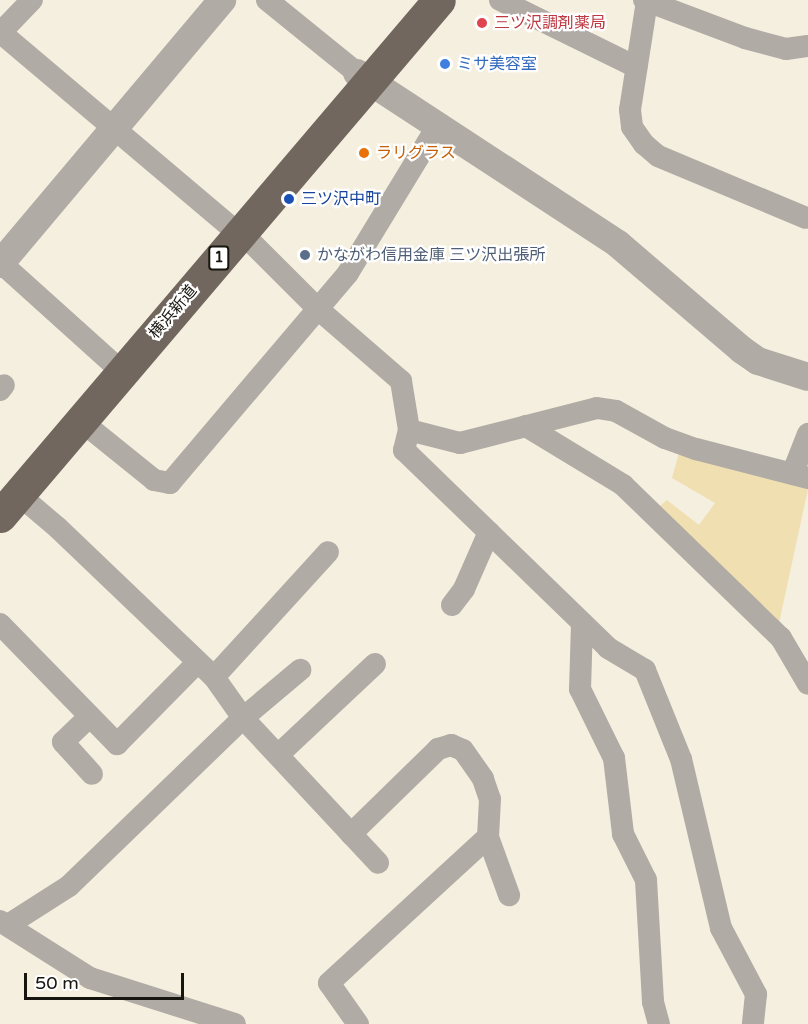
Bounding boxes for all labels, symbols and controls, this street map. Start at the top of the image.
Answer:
place label: 三ツ沢調剤薬局 [494,13,606,33]
marker: 三ツ沢調剤薬局 [475,16,489,30]
place label: ミサ美容室 [457,54,537,74]
marker: ミサ美容室 [438,57,452,71]
place label: ラリグラス [376,143,456,163]
marker: ラリグラス [357,146,371,160]
place label: 三ツ沢中町 [301,189,381,209]
marker: 三ツ沢中町 [282,192,296,206]
place label: かながわ信用金庫 三ツ沢出張所 [317,245,545,265]
road number: 1 [207,246,231,270]
marker: かながわ信用金庫 三ツ沢出張所 [298,248,312,262]
street label: 横浜新道 [145,281,201,343]
scale bar [27,961,188,999]
text: 50 m [35,972,79,994]

